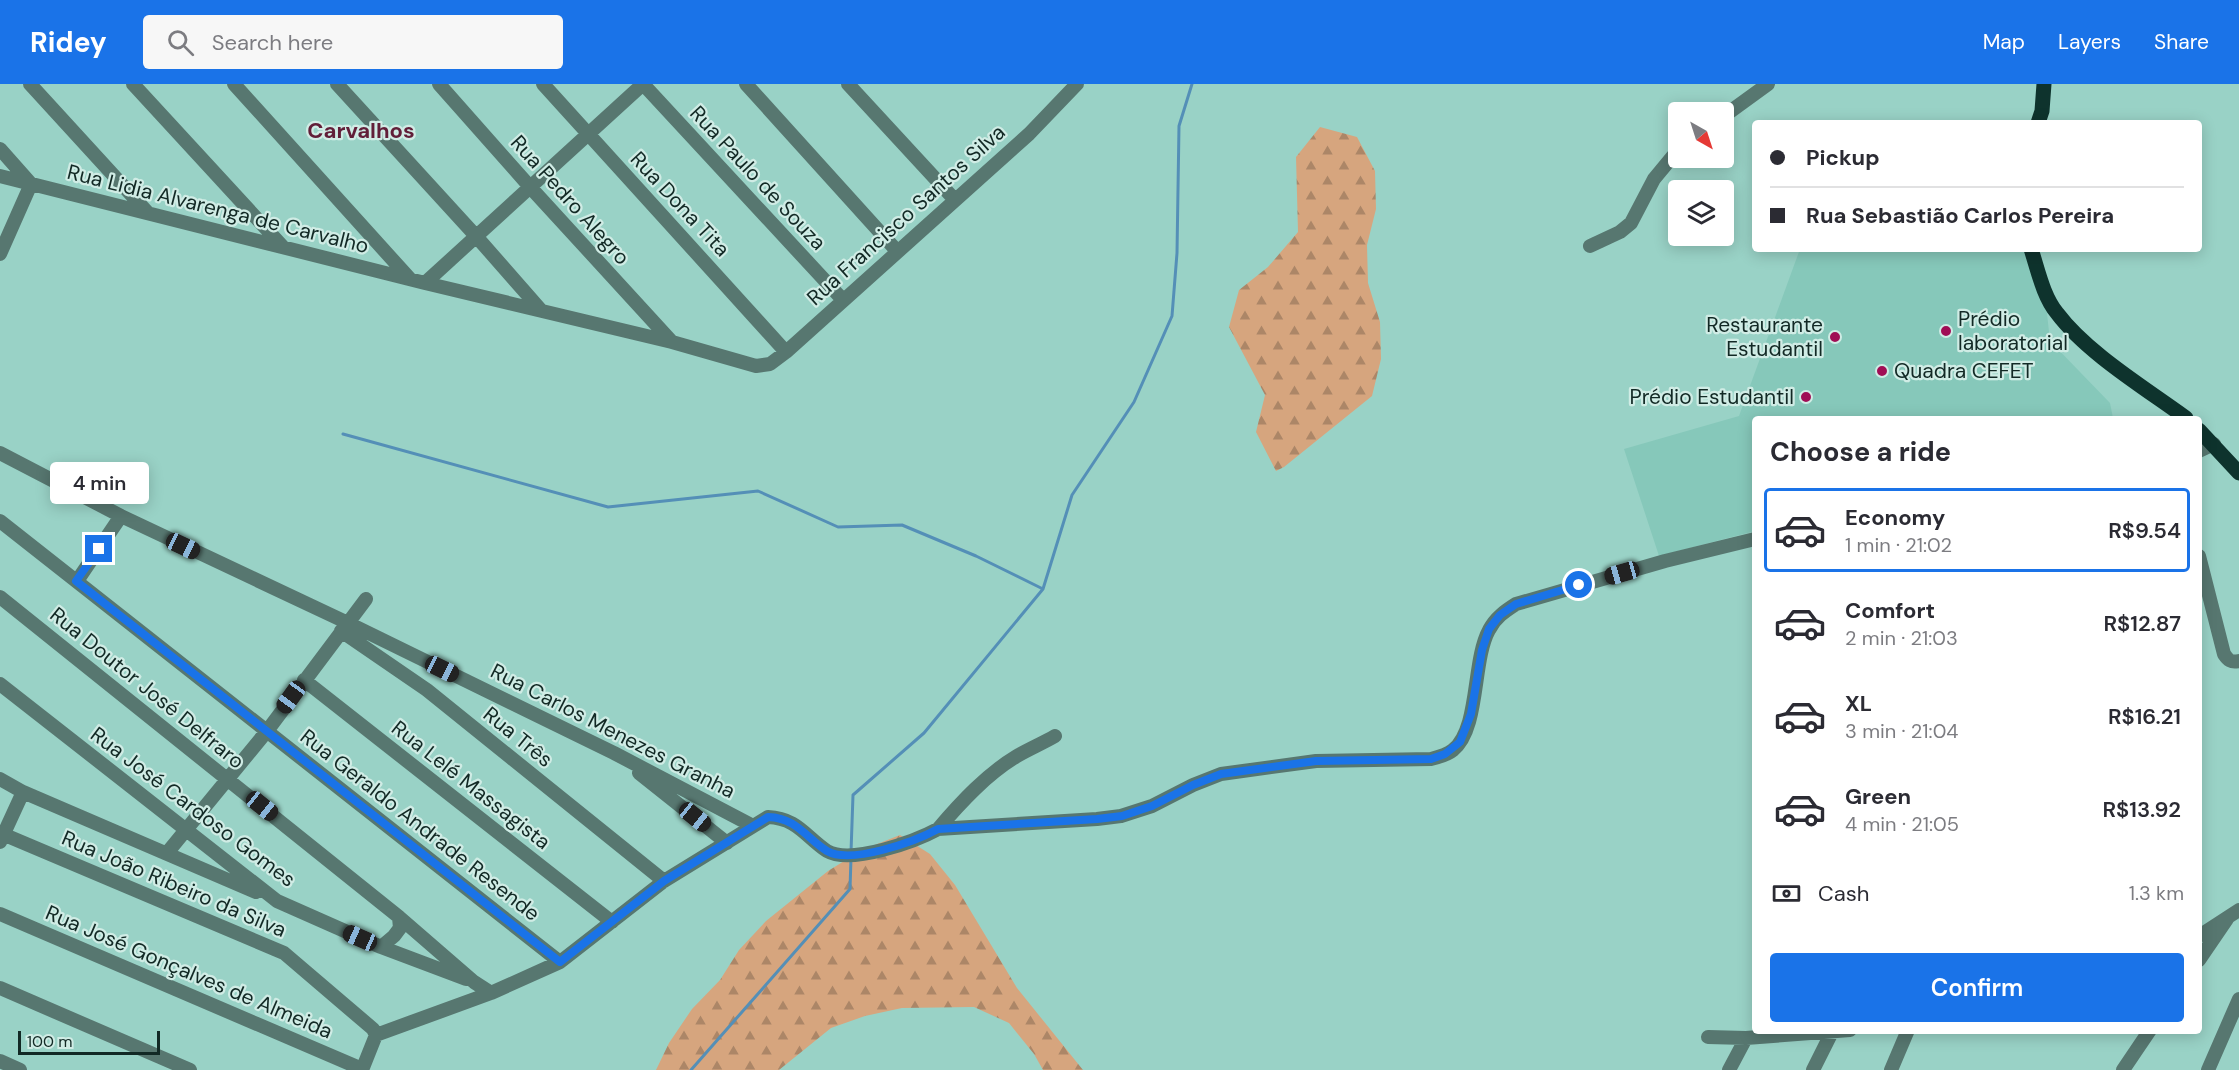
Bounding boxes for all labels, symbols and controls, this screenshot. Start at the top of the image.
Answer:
search box [143,15,563,69]
text: Ridey [30,24,107,61]
icon: search [164,26,197,59]
text: Search here [212,28,333,57]
text: Map [1983,28,2025,56]
text: Layers [2058,28,2121,56]
text: Share [2154,28,2209,56]
street label: Rua Paulo de Souza [684,100,832,256]
north arrow [1668,102,1734,168]
map controls [1668,102,1734,246]
district label: Carvalhos [307,116,415,145]
street label: Rua Francisco Santos Silva [801,118,1011,312]
street label: Rua Pedro Alegro [504,129,636,271]
text: Pickup [1806,143,1880,172]
street label: Rua Dona Tita [624,145,736,263]
street label: Rua Lidia Alvarenga de Carvalho [64,158,372,260]
button: layers [1668,180,1734,246]
text: Rua Sebastião Carlos Pereira [1806,201,2114,230]
place label: Prédio laboratorial [1958,305,2068,357]
place label: Restaurante Estudantil [1706,311,1823,363]
marker: Prédio laboratorial [1939,324,1953,338]
marker: Restaurante Estudantil [1828,330,1842,344]
place label: Quadra CEFET [1894,357,2034,385]
marker: Quadra CEFET [1875,364,1889,378]
place label: Prédio Estudantil [1629,383,1794,411]
marker: Prédio Estudantil [1799,390,1813,404]
text: Choose a ride [1770,434,1951,469]
callout: 4 min [50,462,148,504]
text: 4 min [73,470,126,496]
icon: car [1773,503,1827,557]
text: Economy [1845,503,1945,532]
text: R$9.54 [2108,516,2181,545]
car [163,530,203,562]
text: 1 min · 21:02 [1845,532,1952,558]
route end [85,535,112,562]
car [1602,559,1642,587]
route start [1565,571,1592,598]
icon: car [1773,596,1827,650]
text: Comfort [1845,596,1935,625]
street label: Rua Doutor José Delfraro [44,601,250,775]
text: R$12.87 [2103,609,2181,638]
text: 2 min · 21:03 [1845,625,1958,651]
car [422,653,462,685]
street label: Rua Carlos Menezes Granha [486,657,740,805]
car [273,677,309,717]
icon: car [1773,689,1827,743]
text: XL [1845,689,1872,718]
street label: Rua Três [477,700,559,774]
text: R$16.21 [2108,702,2181,731]
street label: Rua Lelé Massagista [386,714,556,856]
text: 3 min · 21:04 [1845,718,1958,744]
street label: Rua José Cardoso Gomes [85,721,301,893]
street label: Rua Geraldo Andrade Resende [294,723,546,927]
icon: car [1773,782,1827,836]
text: Green [1845,782,1911,811]
car [242,788,282,824]
text: R$13.92 [2102,795,2181,824]
car [675,799,715,835]
text: 4 min · 21:05 [1845,811,1959,837]
street label: Rua João Ribeiro da Silva [58,824,290,944]
icon: cash [1770,877,1803,910]
text: Cash [1818,879,1869,908]
text: 1.3 km [2129,880,2184,906]
street label: Rua José Gonçalves de Almeida [41,899,337,1045]
car [340,922,380,954]
button: Confirm [1770,953,2184,1022]
scale bar [18,1028,160,1056]
text: 100 m [27,1031,72,1052]

